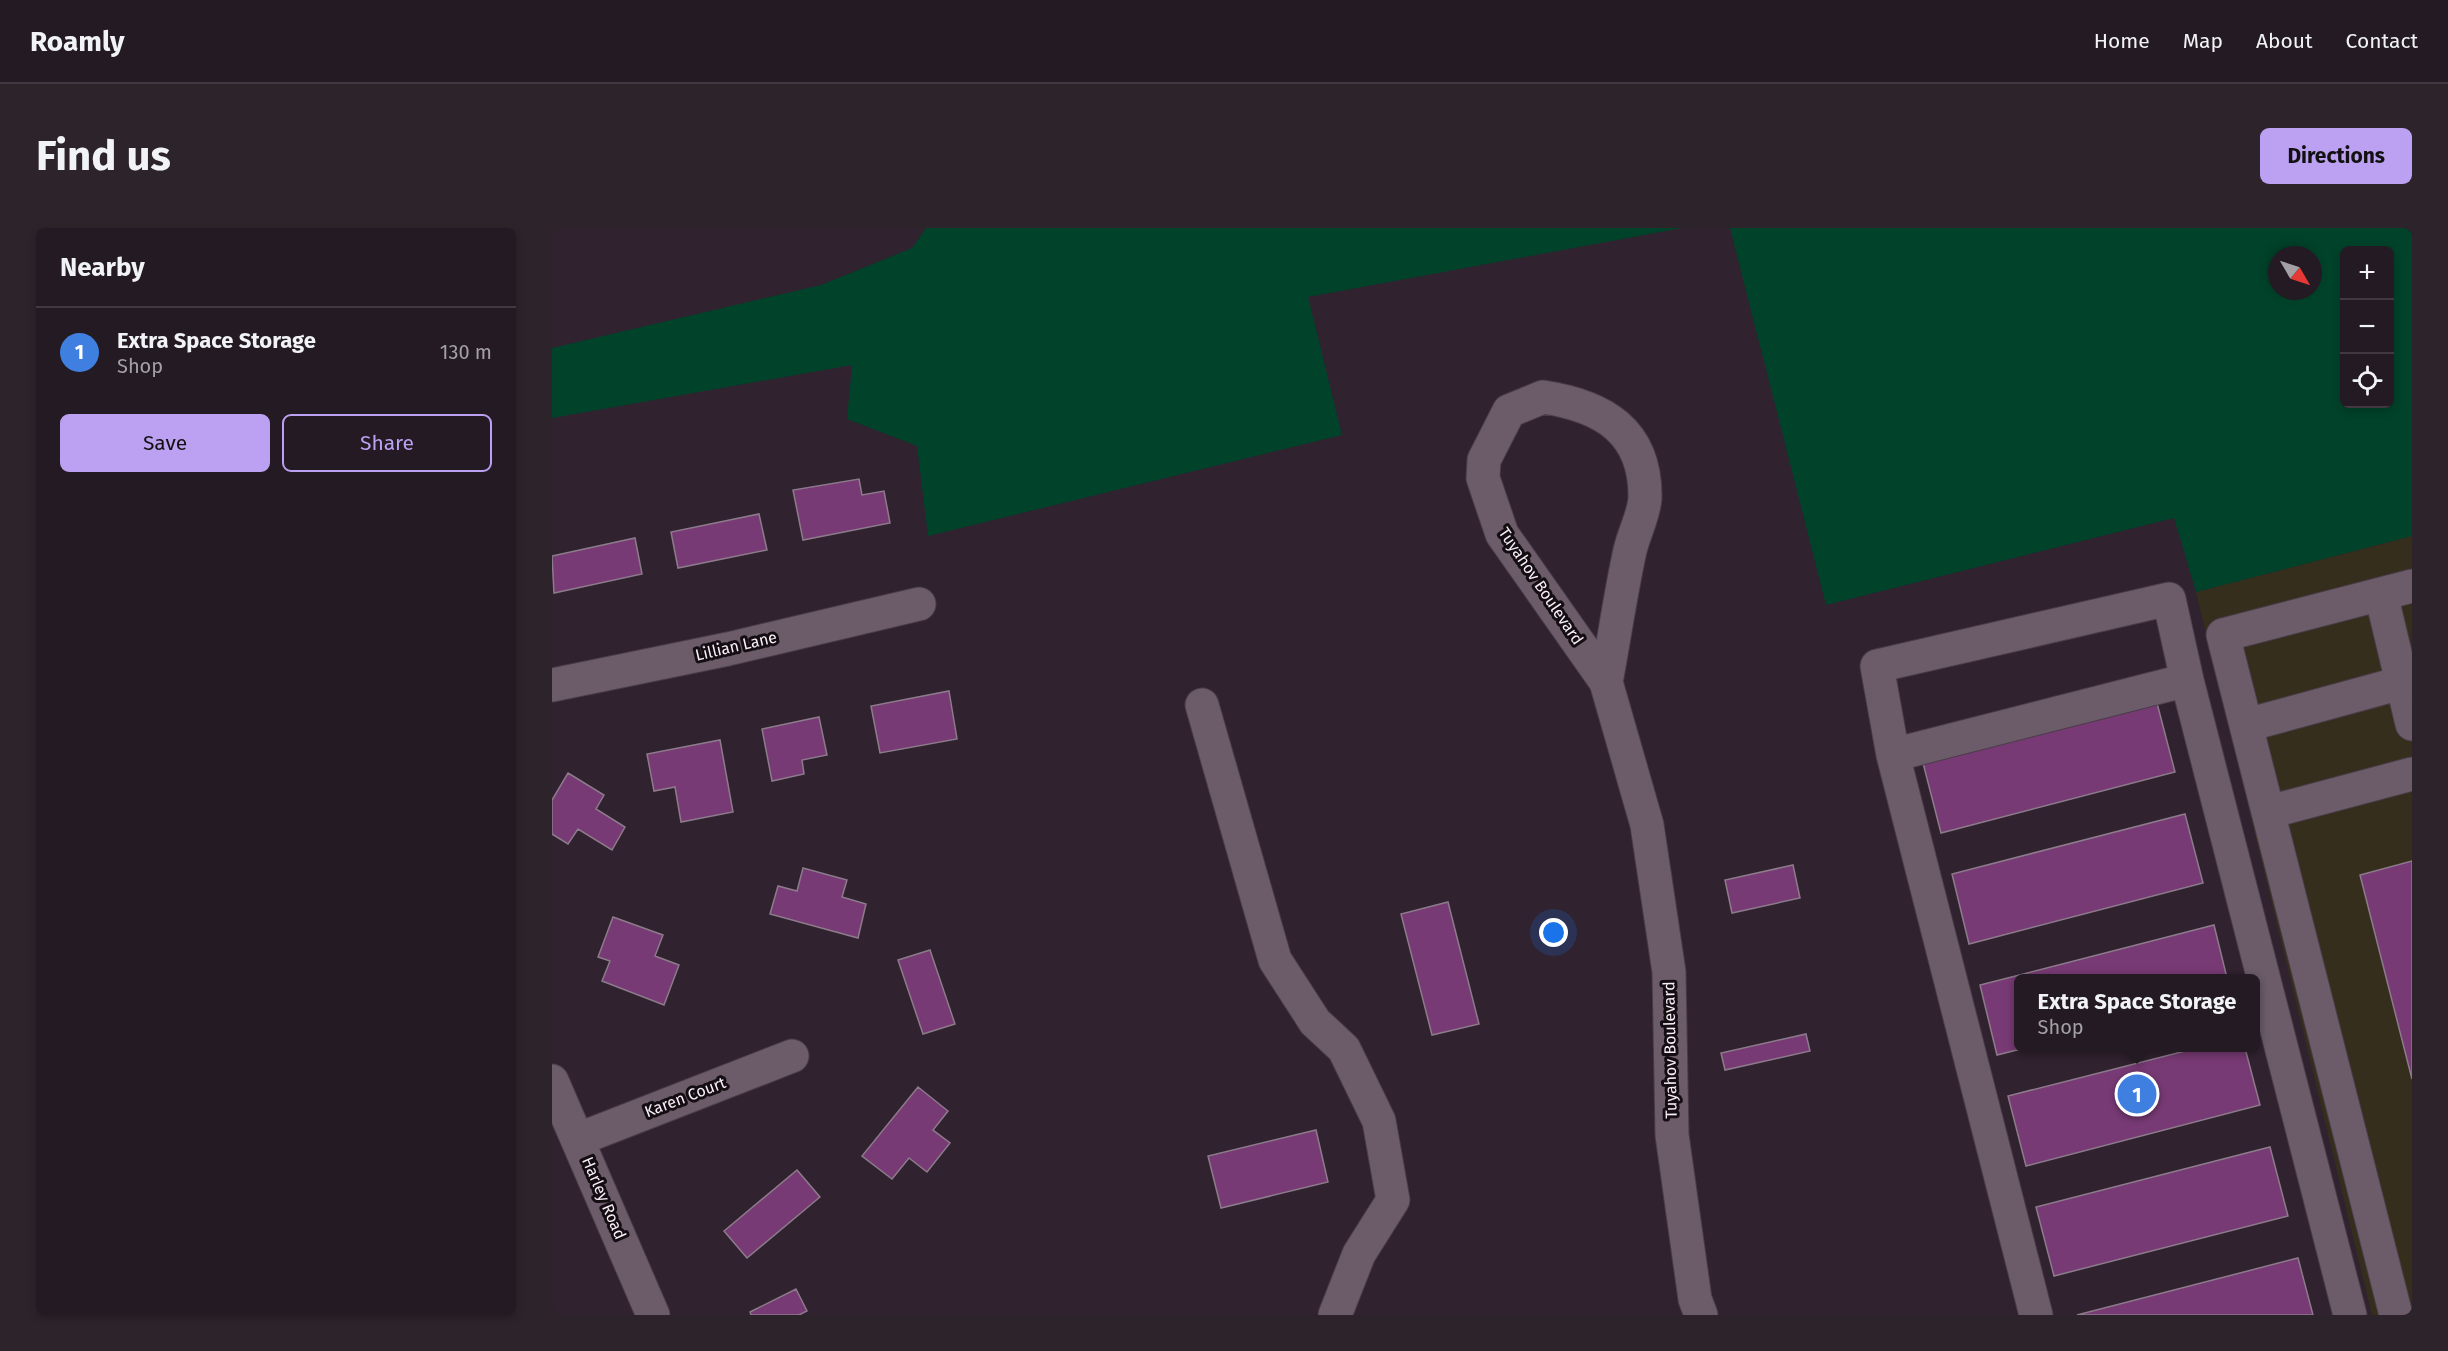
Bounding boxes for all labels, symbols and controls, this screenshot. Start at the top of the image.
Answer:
text: Roamly [30,25,124,58]
text: Home [2094,28,2150,54]
text: Map [2183,28,2223,54]
text: About [2256,28,2313,54]
text: Contact [2346,28,2418,54]
button: Directions [2260,128,2412,184]
text: Find us [36,131,171,181]
north arrow [2268,246,2322,300]
map controls [2340,246,2394,408]
button: + [2340,246,2394,300]
text: Nearby [60,252,145,283]
button: − [2340,300,2394,354]
text: Extra Space Storage [117,327,316,354]
text: 1 [75,340,84,364]
text: 130 m [440,340,492,364]
text: Shop [117,354,163,378]
button: locate [2340,354,2394,408]
button: Save [60,414,270,472]
button: Share [282,414,492,472]
street label: Tuyahov Boulevard [1495,524,1587,648]
street label: Lillian Lane [693,627,779,665]
your location [1539,918,1568,947]
popup [2014,974,2260,1052]
street label: Tuyahov Boulevard [1659,981,1681,1119]
text: Extra Space Storage [2038,988,2236,1015]
text: Shop [2038,1015,2084,1039]
pin: 1 [2118,1072,2156,1116]
street label: Karen Court [642,1073,728,1121]
street label: Harley Road [578,1154,630,1242]

